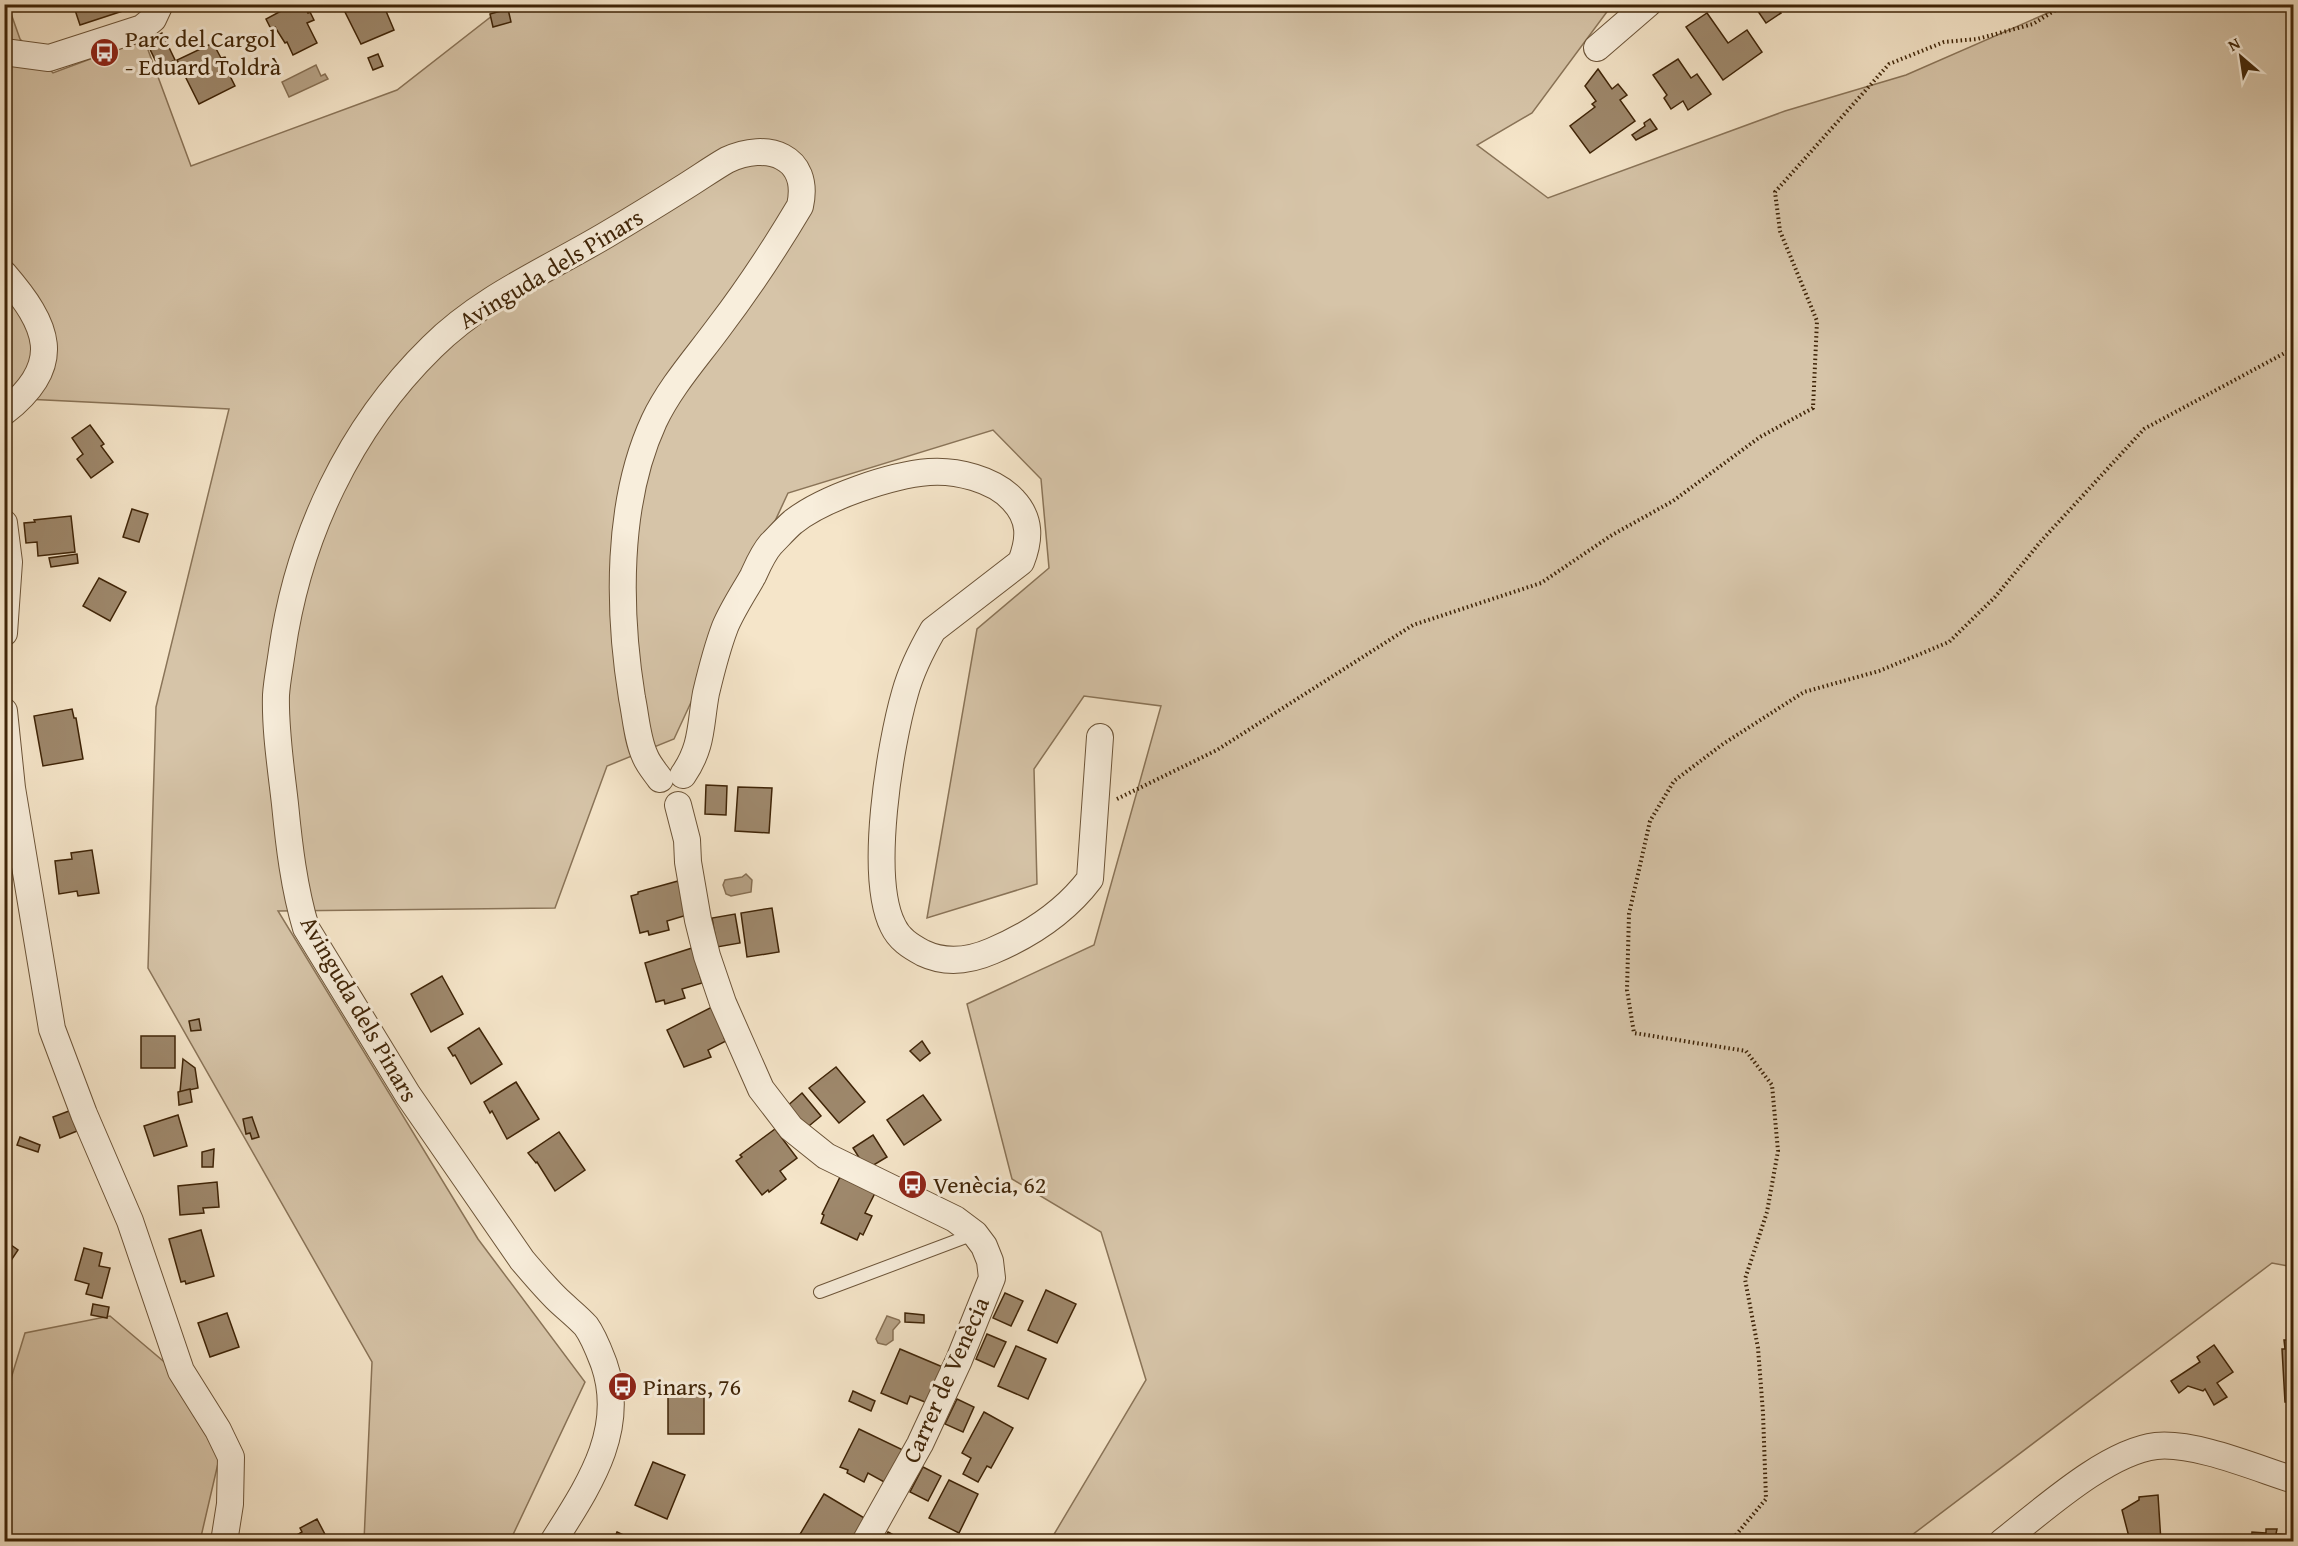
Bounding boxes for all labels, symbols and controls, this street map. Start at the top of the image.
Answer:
place label: Parc del Cargol - Eduard Toldrà [125,21,282,84]
north arrow [2211,27,2271,87]
text: N [2223,31,2244,57]
bus stop icon: Parc del Cargol - Eduard Toldrà [88,37,120,69]
street label: Avinguda dels Pinars [452,200,650,338]
street label: Avinguda dels Pinars [292,909,427,1108]
place label: Venècia, 62 [933,1167,1046,1202]
bus stop icon: Venècia, 62 [896,1169,928,1201]
street label: Carrer de Venècia [893,1290,998,1469]
place label: Pinars, 76 [643,1369,741,1404]
bus stop icon: Pinars, 76 [606,1371,638,1403]

